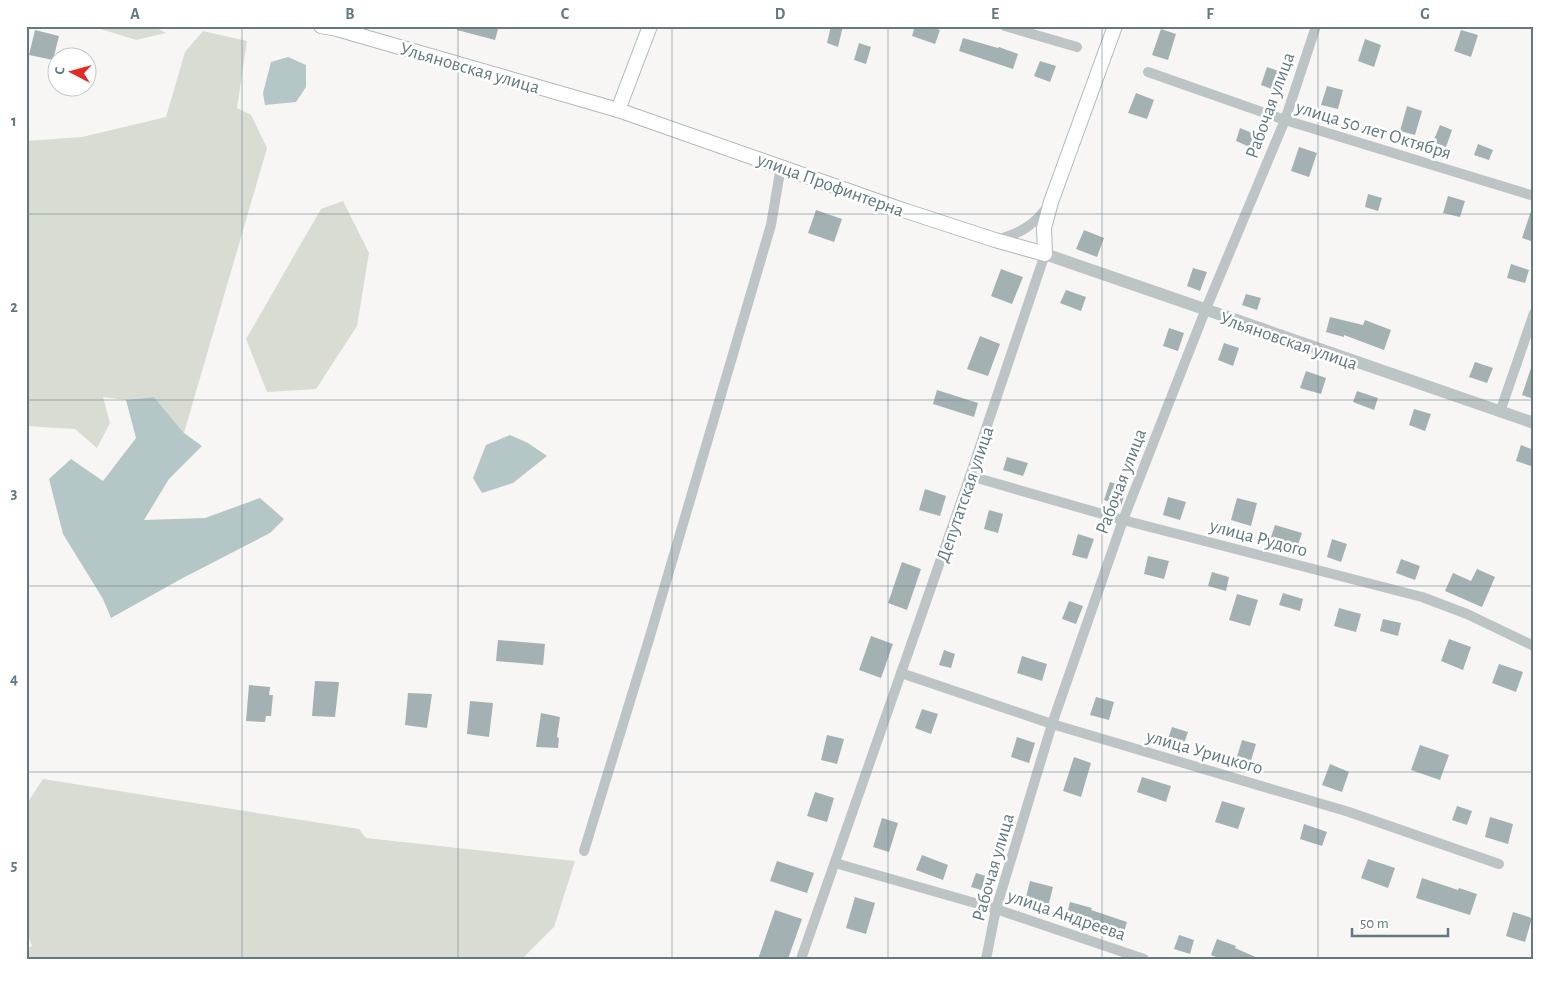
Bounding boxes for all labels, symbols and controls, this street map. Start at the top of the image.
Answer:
text: A [130,6,140,22]
text: B [345,6,355,22]
text: C [561,6,570,22]
text: D [775,6,786,22]
text: E [991,6,999,22]
text: F [1206,6,1214,22]
text: G [1420,6,1430,22]
street label: Ульяновская улица [398,39,542,98]
north arrow [48,48,98,98]
street label: Рабочая улица [1242,50,1298,161]
text: С [53,66,67,75]
street label: улица 50 лет Октября [1293,97,1453,163]
text: 1 [11,113,17,129]
street label: улица Профинтерна [754,150,907,221]
text: 2 [10,299,18,315]
street label: Ульяновская улица [1217,309,1360,374]
street label: Депутатская улица [933,424,998,565]
street label: Рабочая улица [1093,426,1150,537]
text: 3 [11,485,18,501]
street label: улица Рудого [1207,516,1309,561]
text: 4 [10,671,18,687]
street label: улица Урицкого [1143,726,1265,778]
street label: Рабочая улица [969,811,1018,924]
text: 5 [11,857,18,873]
street label: улица Андреева [1004,886,1128,945]
scale bar [1352,905,1449,937]
text: 50 m [1360,916,1389,931]

